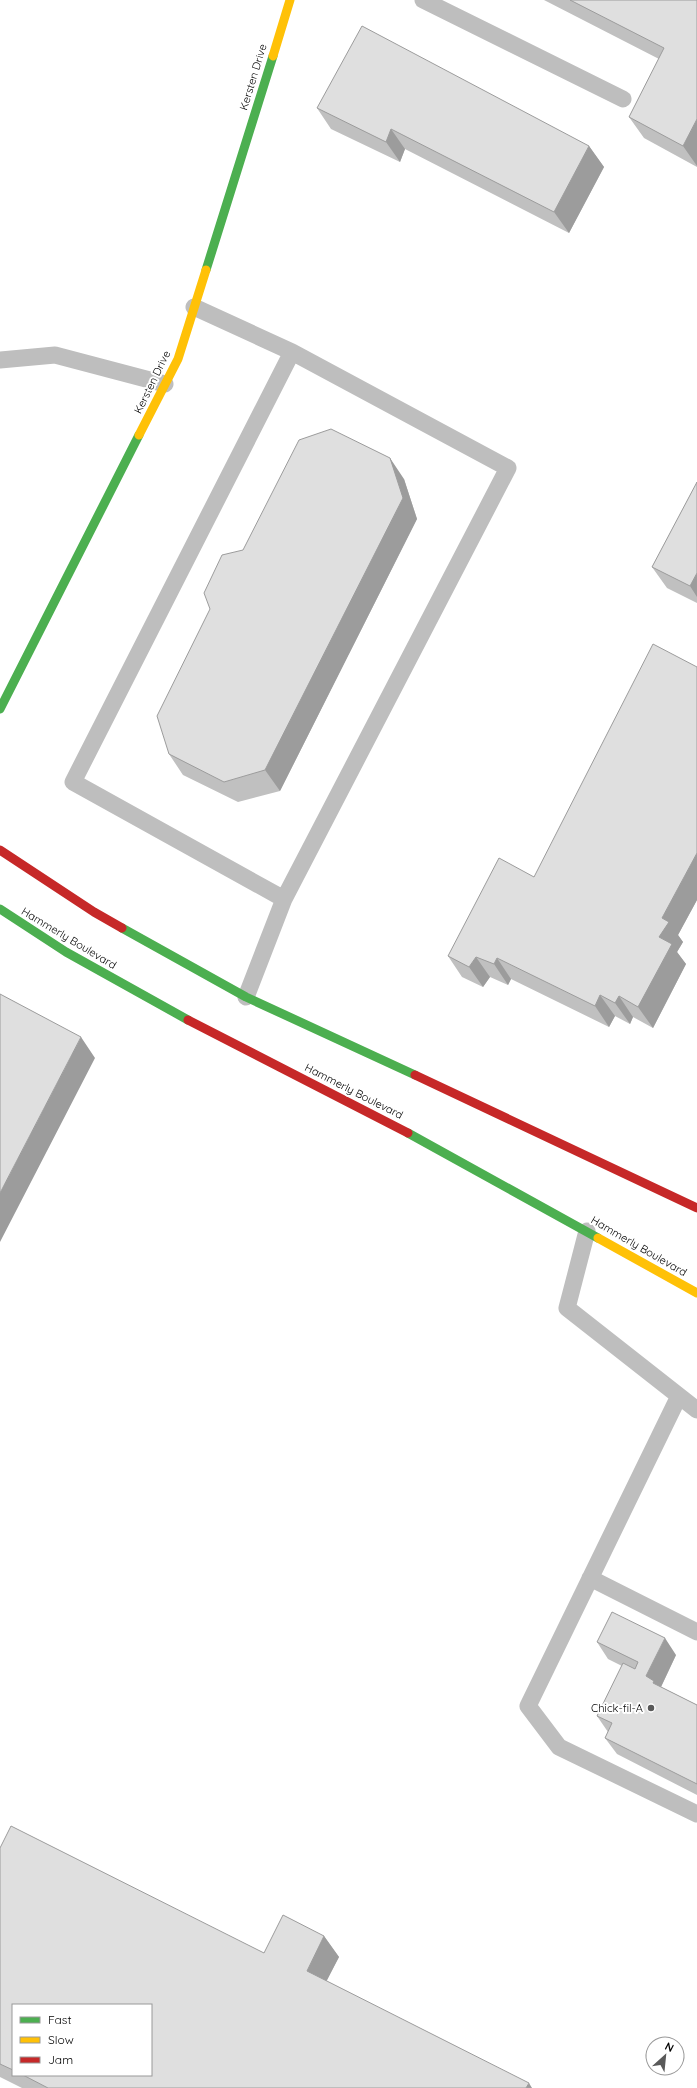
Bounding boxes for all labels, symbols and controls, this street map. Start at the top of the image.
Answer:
street label: Kersten Drive [236,42,270,112]
street label: Kersten Drive [131,348,173,416]
street label: Hammerly Boulevard [19,904,119,972]
street label: Hammerly Boulevard [302,1060,406,1122]
street label: Hammerly Boulevard [589,1213,689,1279]
place label: Chick-fil-A [591,1701,643,1715]
marker: Chick-fil-A [646,1703,656,1713]
legend [12,2004,152,2076]
text: Fast [48,2012,72,2027]
text: Slow [48,2032,74,2047]
north arrow [645,2036,685,2076]
text: N [663,2039,676,2055]
text: Jam [48,2052,73,2067]

